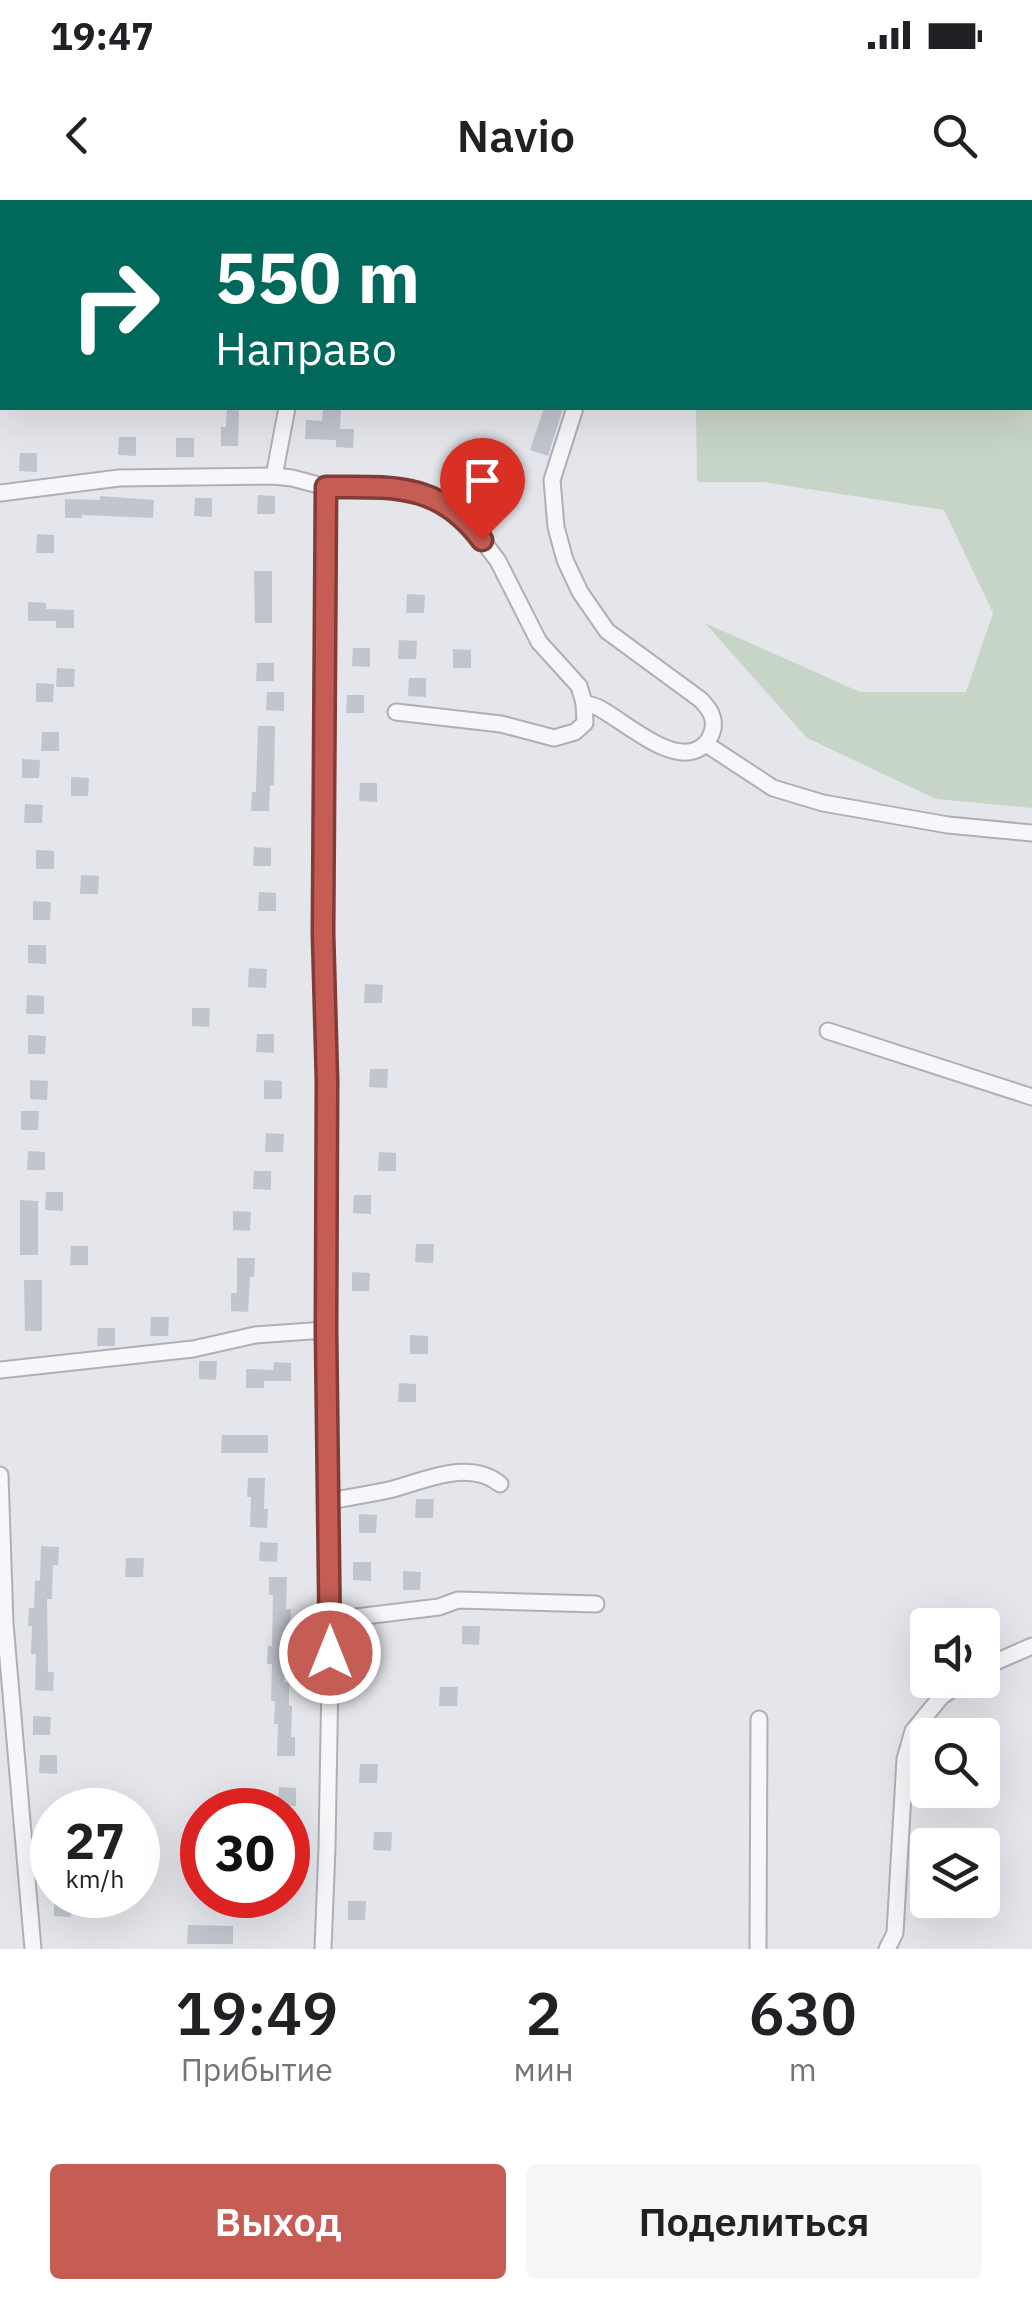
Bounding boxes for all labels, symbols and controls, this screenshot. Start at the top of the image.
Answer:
text: 19:47 [50,11,154,60]
text: Navio [457,106,575,164]
icon: back [50,108,105,163]
icon: search [927,108,982,163]
text: 550 m [215,231,420,322]
icon: right [50,240,180,370]
text: Направо [215,319,397,377]
pin [440,438,525,541]
icon: arrive [455,453,510,508]
position arrow [278,1601,382,1705]
map controls [910,1608,1000,1918]
button: sound [910,1608,1000,1698]
button: search [910,1718,1000,1808]
speed limit sign: 30 [180,1788,310,1918]
text: 27 [65,1808,125,1873]
button: layers [910,1828,1000,1918]
text: km/h [66,1862,124,1895]
text: 19:49 [175,1973,338,2052]
text: 2 [526,1973,562,2052]
text: 630 [749,1973,857,2052]
text: Прибытие [181,2048,333,2090]
text: мин [514,2048,574,2090]
text: m [789,2048,817,2090]
button: Выход [50,2164,506,2279]
button: Поделиться [526,2164,982,2279]

